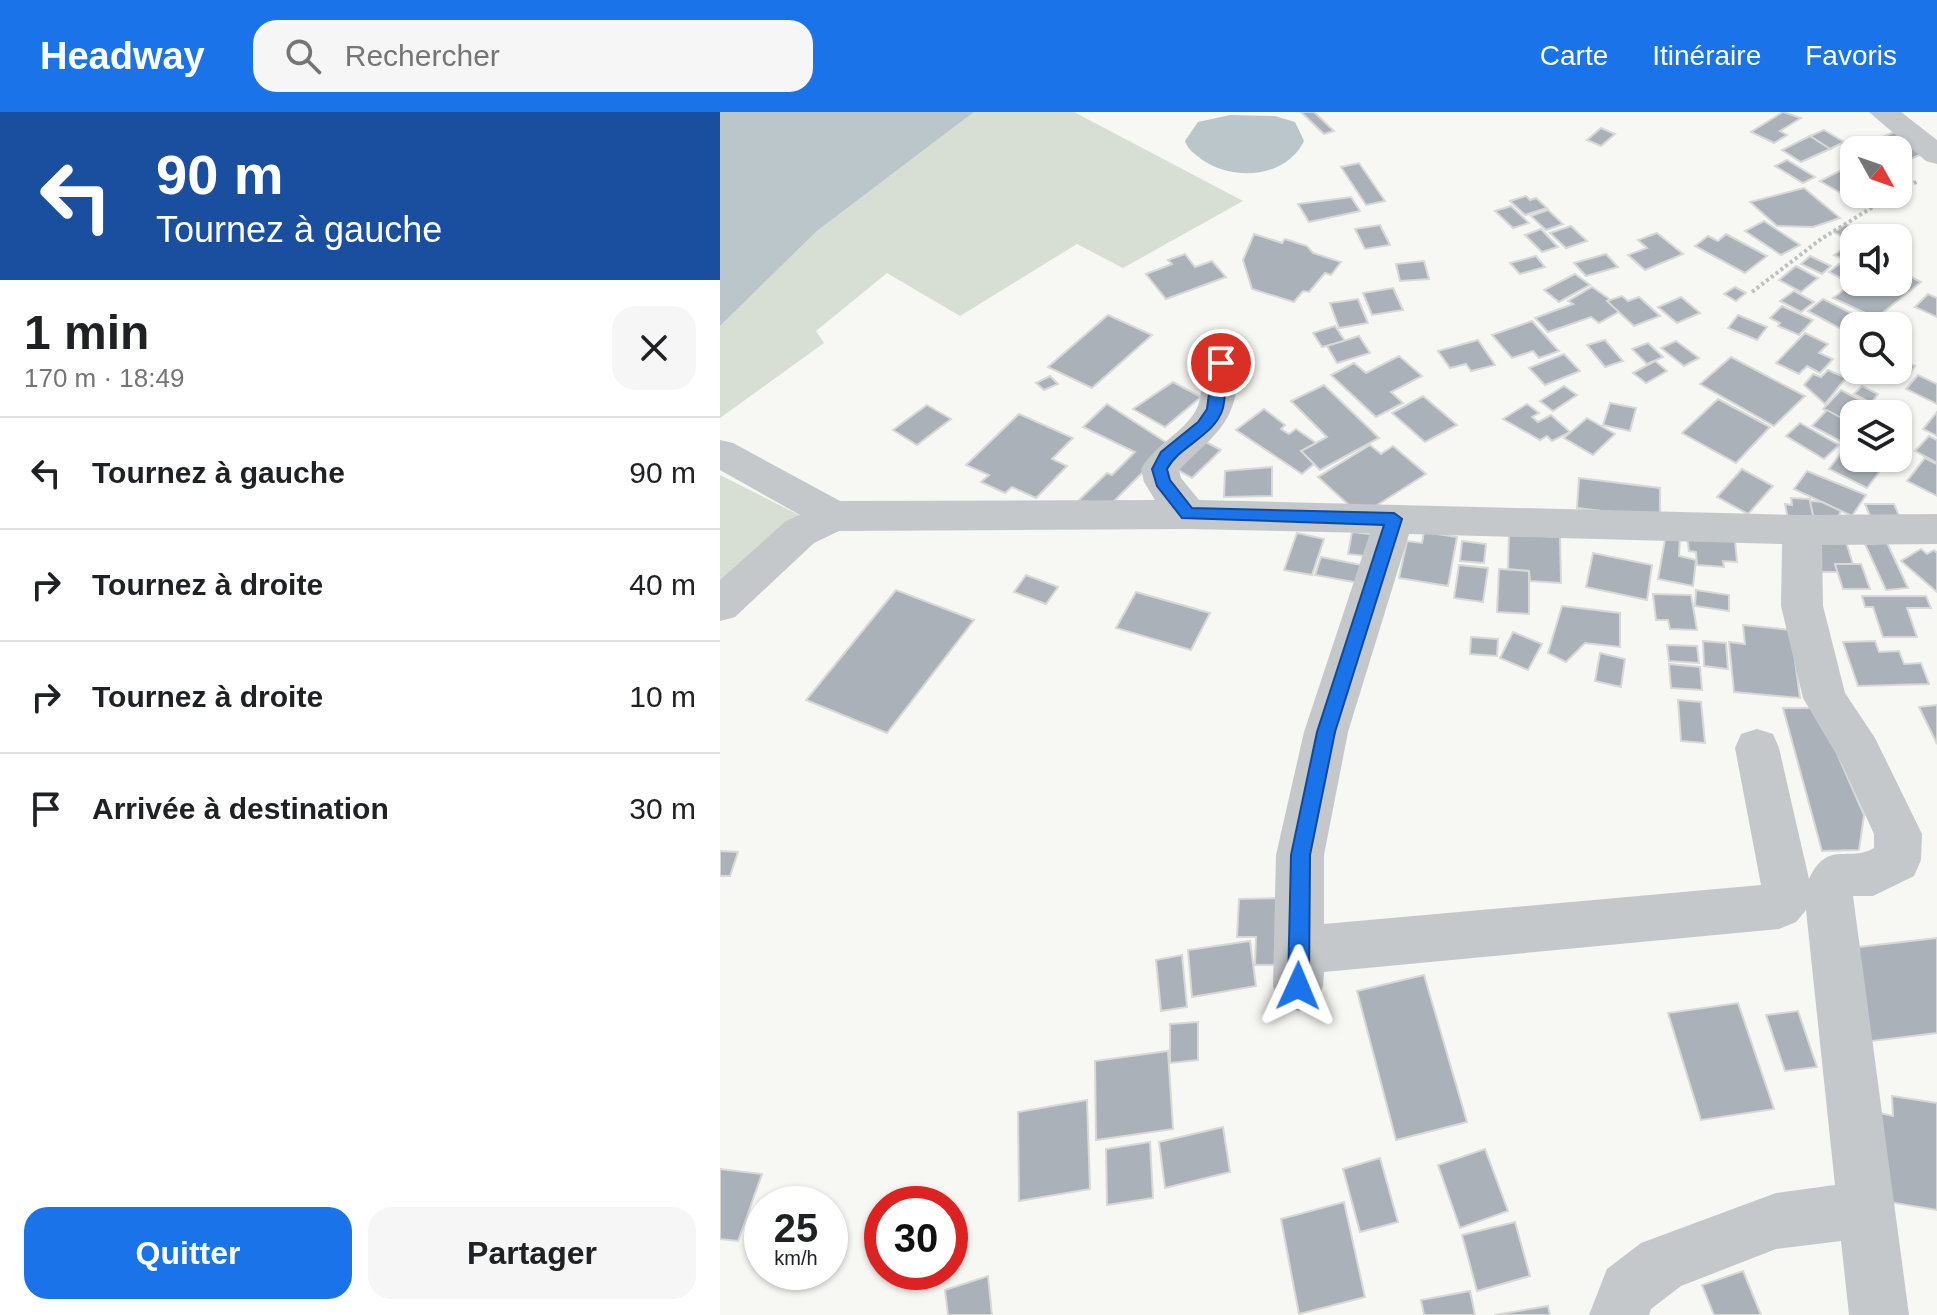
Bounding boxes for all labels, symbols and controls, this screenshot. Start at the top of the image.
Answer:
search box [253,20,813,92]
icon: search [281,34,325,78]
text: Headway [40,35,205,77]
text: Rechercher [345,39,500,72]
text: Carte [1540,40,1608,71]
text: Itinéraire [1652,40,1761,71]
text: Favoris [1805,40,1897,71]
north arrow [1840,136,1912,208]
map controls [1840,136,1912,472]
text: 90 m [156,143,284,206]
icon: left [24,144,128,248]
text: Tournez à gauche [156,209,442,250]
button: sound [1840,224,1912,296]
text: 1 min [24,306,149,359]
button: close [612,306,696,390]
button: search [1840,312,1912,384]
pin [1187,329,1255,397]
icon: arrive [1199,341,1243,385]
text: 170 m · 18:49 [24,363,184,393]
button: layers [1840,400,1912,472]
icon: left [24,451,68,495]
text: Tournez à gauche [92,456,345,489]
text: 90 m [629,456,696,489]
icon: right [24,563,68,607]
text: Tournez à droite [92,568,323,601]
text: 40 m [629,568,696,601]
icon: right [24,675,68,719]
text: Tournez à droite [92,680,323,713]
text: 10 m [629,680,696,713]
icon: arrive [24,787,68,831]
text: Arrivée à destination [92,792,389,825]
text: 30 m [629,792,696,825]
position arrow [1256,944,1340,1028]
speed limit sign: 30 [864,1186,968,1290]
text: 25 [774,1206,818,1250]
button: Quitter [24,1207,352,1299]
button: Partager [368,1207,696,1299]
text: km/h [774,1247,818,1269]

